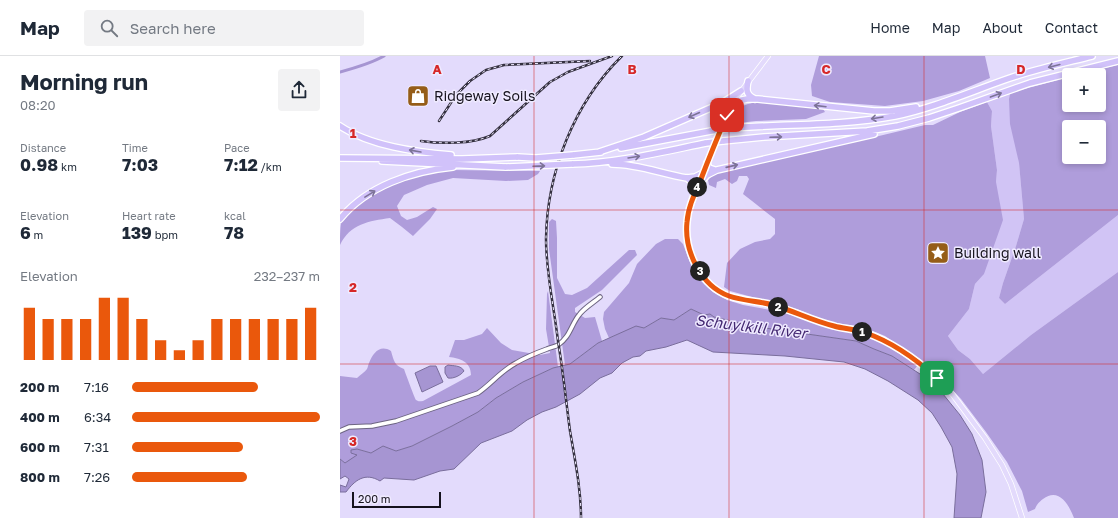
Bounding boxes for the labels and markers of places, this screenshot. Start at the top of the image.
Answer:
shop icon: Ridgeway Soils [405,83,431,109]
place label: Ridgeway Soils [434,87,536,104]
pin [710,98,744,132]
pin: 4 [687,177,707,197]
place icon: Building wall [925,240,951,266]
place label: Building wall [954,244,1041,261]
pin: 3 [690,261,710,281]
pin: 2 [768,297,788,317]
pin: 1 [852,322,872,342]
pin [920,361,954,395]

